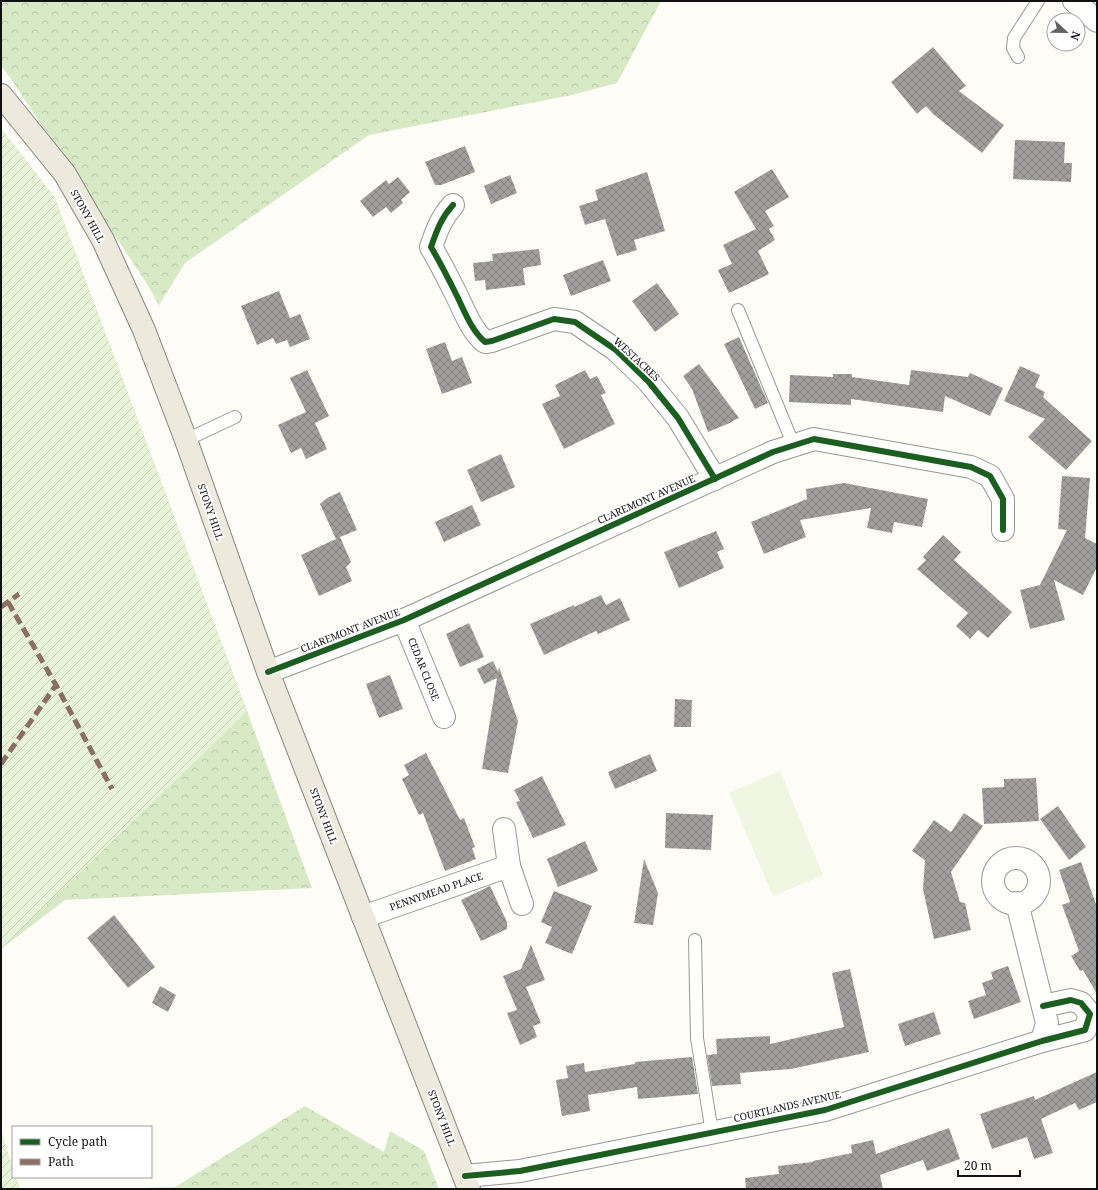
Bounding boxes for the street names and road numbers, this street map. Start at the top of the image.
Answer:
street label: STONY HILL [68,187,108,245]
street label: WESTACRES [611,334,663,384]
street label: CLAREMONT AVENUE [595,471,697,527]
street label: STONY HILL [195,482,227,542]
street label: CLAREMONT AVENUE [298,605,402,655]
street label: CEDAR CLOSE [405,635,443,703]
street label: STONY HILL [307,786,341,846]
street label: PENNYMEAD PLACE [387,868,485,914]
street label: COURTLANDS AVENUE [732,1087,842,1125]
street label: STONY HILL [425,1088,459,1148]

